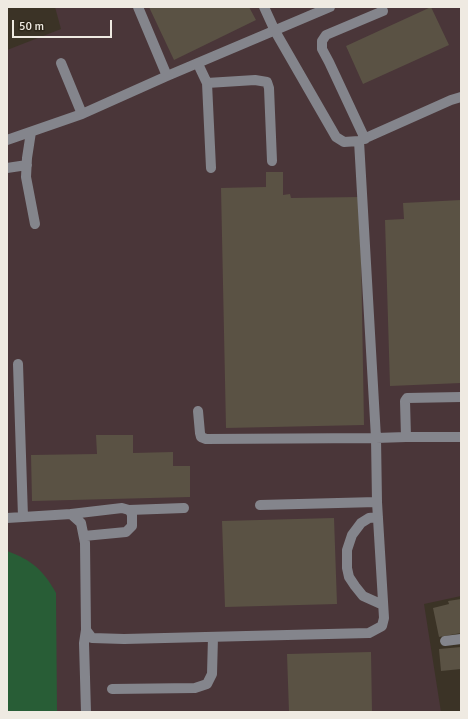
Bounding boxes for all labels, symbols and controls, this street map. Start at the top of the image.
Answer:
scale bar [14,12,114,38]
text: 50 m [19,19,44,34]

